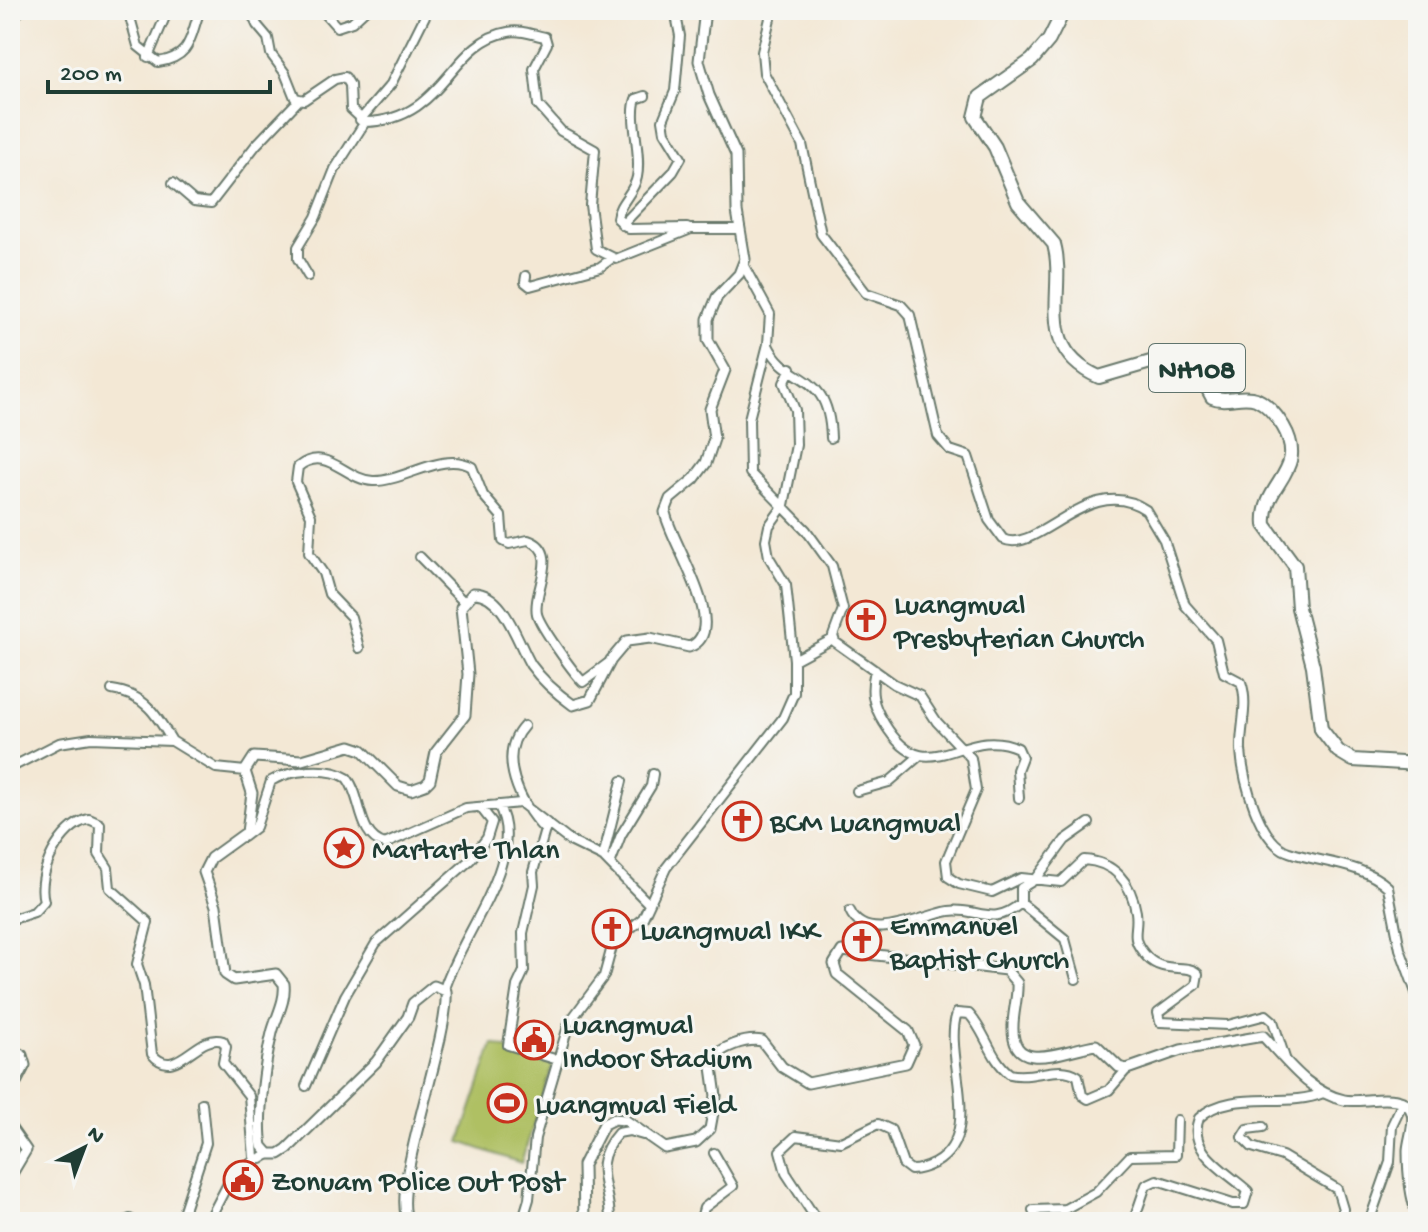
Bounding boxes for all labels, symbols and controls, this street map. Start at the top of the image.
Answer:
scale bar [48,44,270,94]
text: 200 m [60,61,122,90]
road number: NH108 [1149,344,1245,392]
place label: Luangmual Presbyterian Church [893,590,1145,659]
church icon: Luangmual Presbyterian Church [845,599,887,641]
church icon: BCM Luangmual [721,800,763,842]
place label: BCM Luangmual [769,808,961,843]
place icon: Martarte Thlan [323,827,365,869]
place label: Martarte Thlan [372,835,560,870]
church icon: Luangmual IKK [591,908,633,950]
place label: Emmanuel Baptist Church [889,911,1069,980]
place label: Luangmual IKK [640,916,823,951]
church icon: Emmanuel Baptist Church [841,920,883,962]
place label: Luangmual Indoor Stadium [562,1010,752,1079]
public building icon: Luangmual Indoor Stadium [513,1019,555,1061]
sports icon: Luangmual Field [486,1082,528,1124]
place label: Luangmual Field [535,1090,738,1125]
north arrow [44,1108,124,1188]
text: N [81,1122,109,1151]
public building icon: Zonuam Police Out Post [222,1159,264,1201]
place label: Zonuam Police Out Post [271,1167,567,1202]

